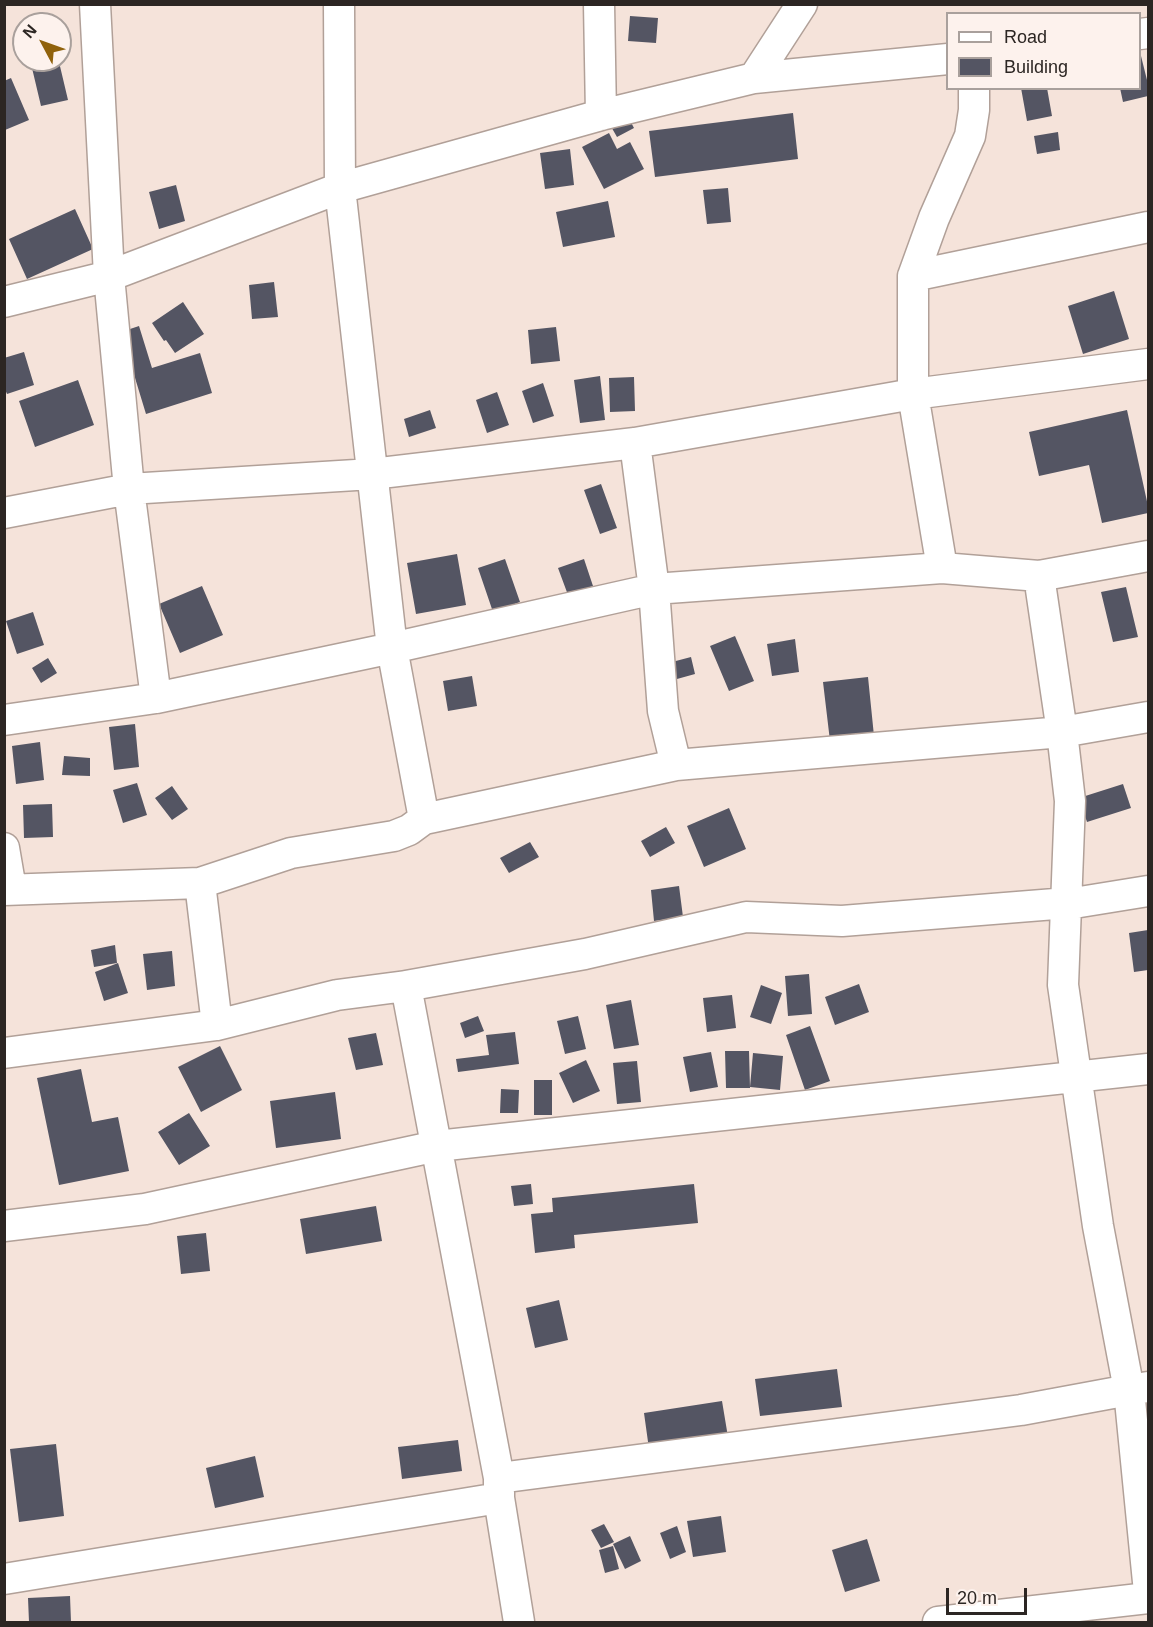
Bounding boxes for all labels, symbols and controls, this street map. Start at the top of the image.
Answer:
north arrow [12,12,72,72]
legend [946,12,1141,90]
text: N [19,21,40,41]
text: Road [1004,27,1047,47]
text: Building [1004,57,1068,77]
scale bar [949,1576,1030,1614]
text: 20 m [957,1588,997,1608]

